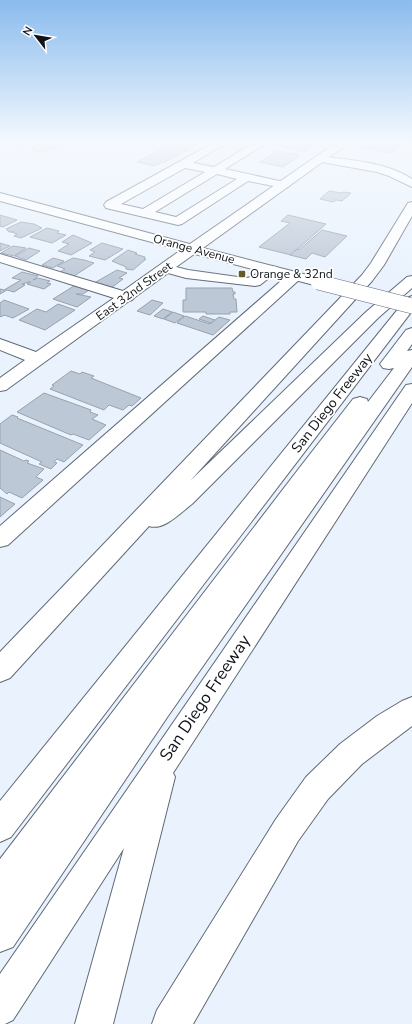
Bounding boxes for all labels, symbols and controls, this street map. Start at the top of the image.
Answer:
north arrow [16,16,56,56]
text: N [19,24,36,38]
street label: Orange Avenue [151,230,237,268]
street label: East 32nd Street [93,258,176,324]
place label: Orange & 32nd [250,266,333,282]
marker: Orange & 32nd [237,269,247,279]
street label: San Diego Freeway [287,349,377,457]
street label: San Diego Freeway [154,630,256,766]

